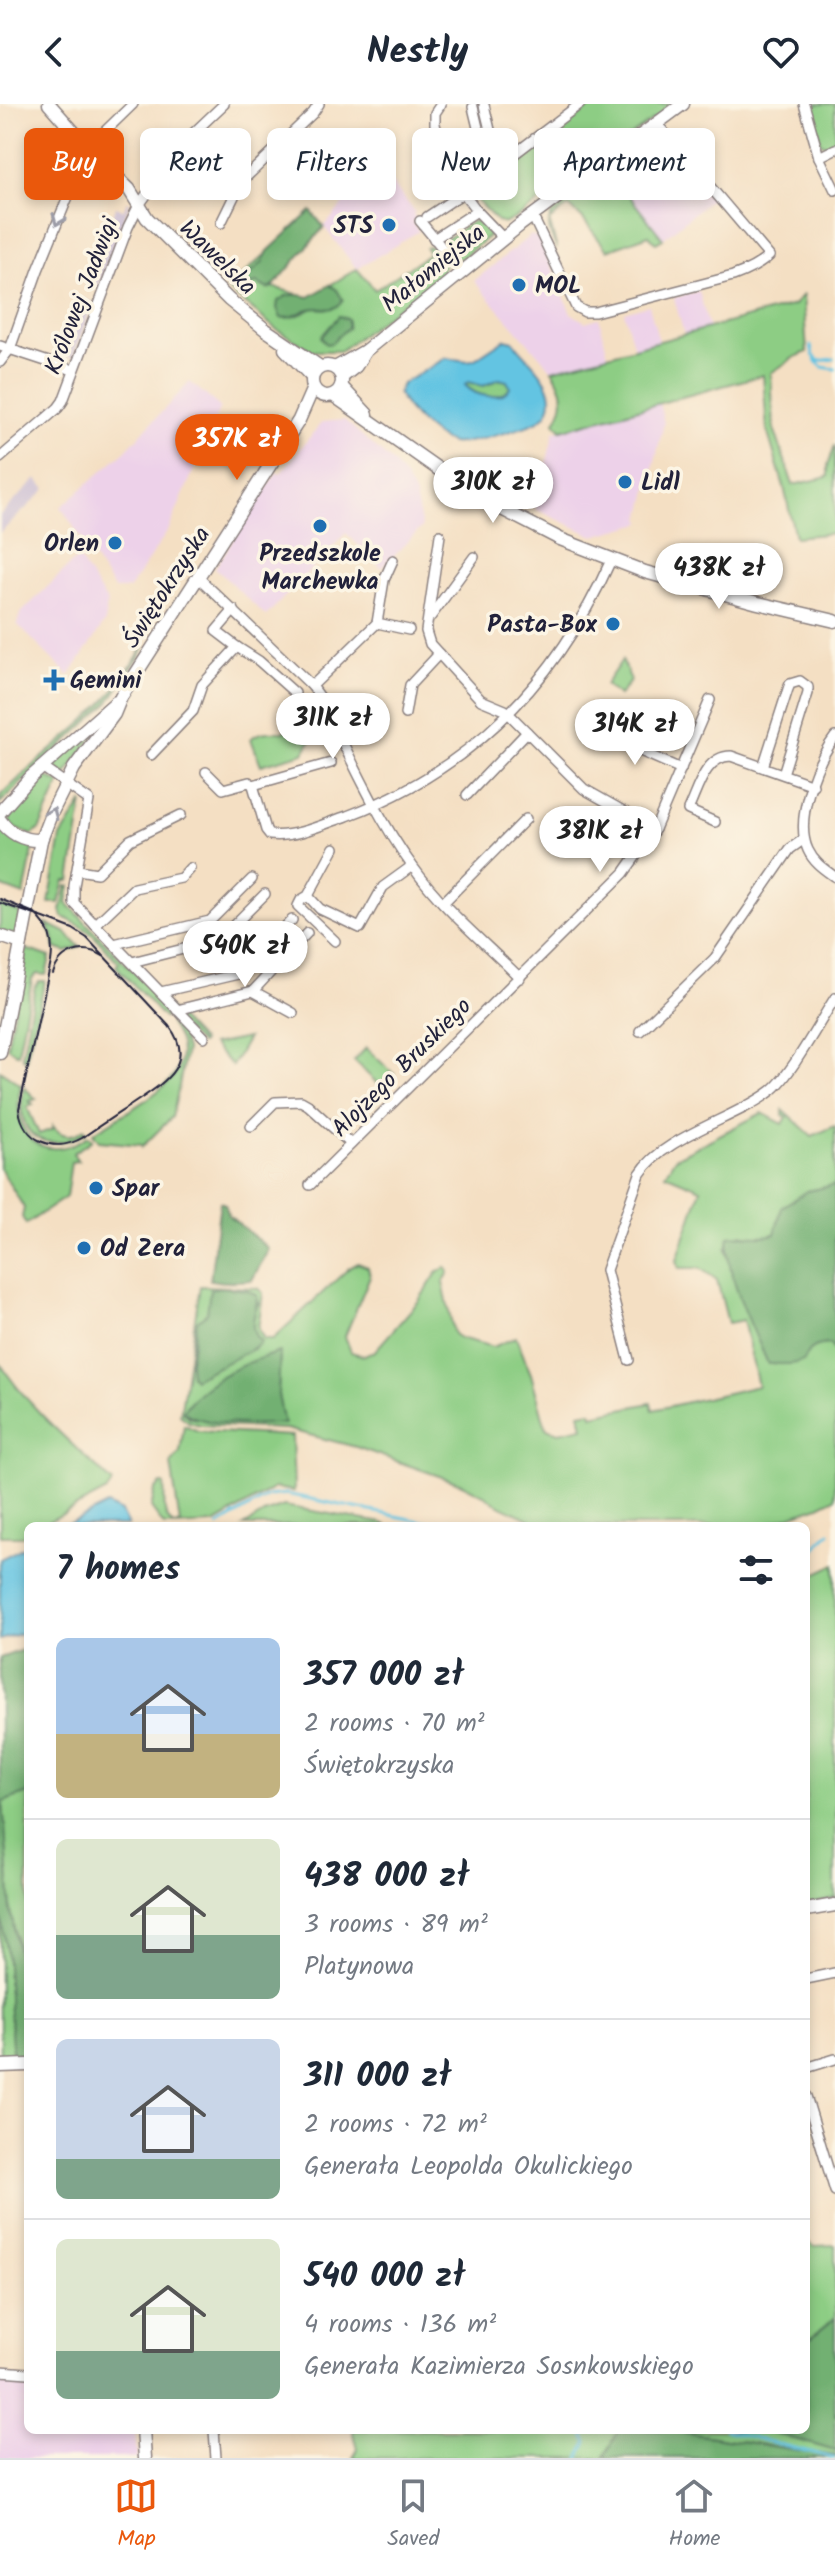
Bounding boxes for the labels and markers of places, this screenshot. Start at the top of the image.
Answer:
place label: STS [333,207,374,246]
marker: STS [380,216,398,234]
place label: MOL [535,267,581,306]
marker: MOL [510,276,528,294]
pin: 357K zł [163,414,311,482]
pin: 310K zł [419,457,567,525]
place label: Lidl [641,464,680,503]
marker: Lidl [616,473,634,491]
marker: Przedszkole Marchewka [311,517,329,535]
place label: Orlen [44,525,99,564]
marker: Orlen [106,534,124,552]
place label: Przedszkole Marchewka [259,535,381,602]
pin: 438K zł [645,543,793,611]
place label: Pasta-Box [487,606,598,645]
marker: Pasta-Box [604,615,622,633]
place label: Gemini [70,662,142,701]
marker: Gemini [45,671,63,689]
pin: 311K zł [259,693,407,761]
pin: 314K zł [561,699,709,767]
pin: 381K zł [526,806,674,874]
pin: 540K zł [171,921,319,989]
place label: Spar [112,1170,160,1209]
marker: Spar [87,1179,105,1197]
place label: Od Zera [100,1230,185,1269]
marker: Od Zera [75,1239,93,1257]

